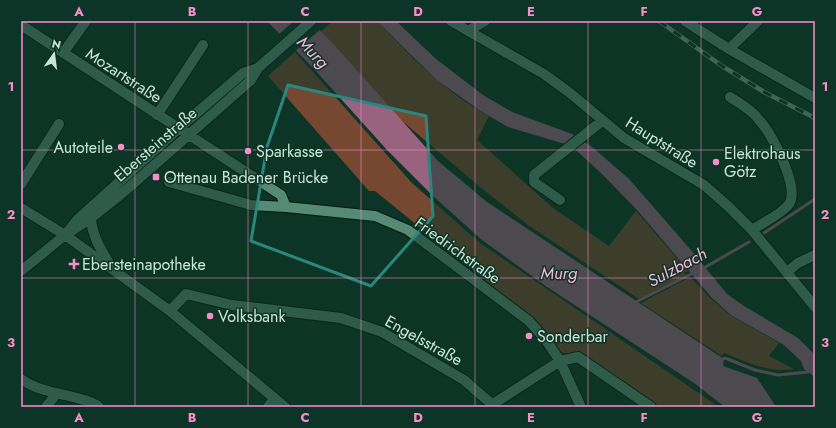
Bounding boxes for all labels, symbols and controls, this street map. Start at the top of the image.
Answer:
text: A [73,2,84,21]
text: B [188,2,197,21]
text: C [300,2,310,21]
text: D [413,2,423,21]
text: E [527,2,535,21]
text: F [640,2,648,21]
text: G [752,2,763,21]
water label: Murg [292,30,335,74]
north arrow [34,34,74,74]
text: N [50,35,63,53]
street label: Mozartstraße [81,42,166,109]
text: 1 [8,77,14,96]
text: 1 [822,77,828,96]
street label: Ebersteinstraße [109,102,202,187]
street label: Hauptstraße [621,111,702,174]
place label: Autoteile [54,136,113,159]
place label: Sparkasse [256,140,323,163]
marker: Autoteile [116,142,126,152]
place label: Elektrohaus Götz [724,142,801,183]
marker: Sparkasse [243,146,253,156]
marker: Elektrohaus Götz [711,157,721,167]
place label: Ottenau Badener Brücke [164,166,328,189]
marker: Ottenau Badener Brücke [151,172,161,182]
text: 2 [7,205,15,224]
text: 2 [821,205,829,224]
street label: Friedrichstraße [410,211,505,289]
water label: Sulzbach [643,241,711,293]
place label: Ebersteinapotheke [82,253,206,276]
marker: Ebersteinapotheke [69,259,79,269]
water label: Murg [541,261,578,285]
place label: Volksbank [218,305,286,328]
street label: Engelsstraße [381,310,467,371]
marker: Volksbank [205,311,215,321]
place label: Sonderbar [537,325,609,348]
marker: Sonderbar [524,331,534,341]
text: 3 [7,333,15,352]
text: 3 [821,333,829,352]
text: A [73,408,84,427]
text: B [188,408,197,427]
text: C [300,408,310,427]
text: D [413,408,423,427]
text: E [527,408,535,427]
text: F [640,408,648,427]
text: G [752,408,763,427]

